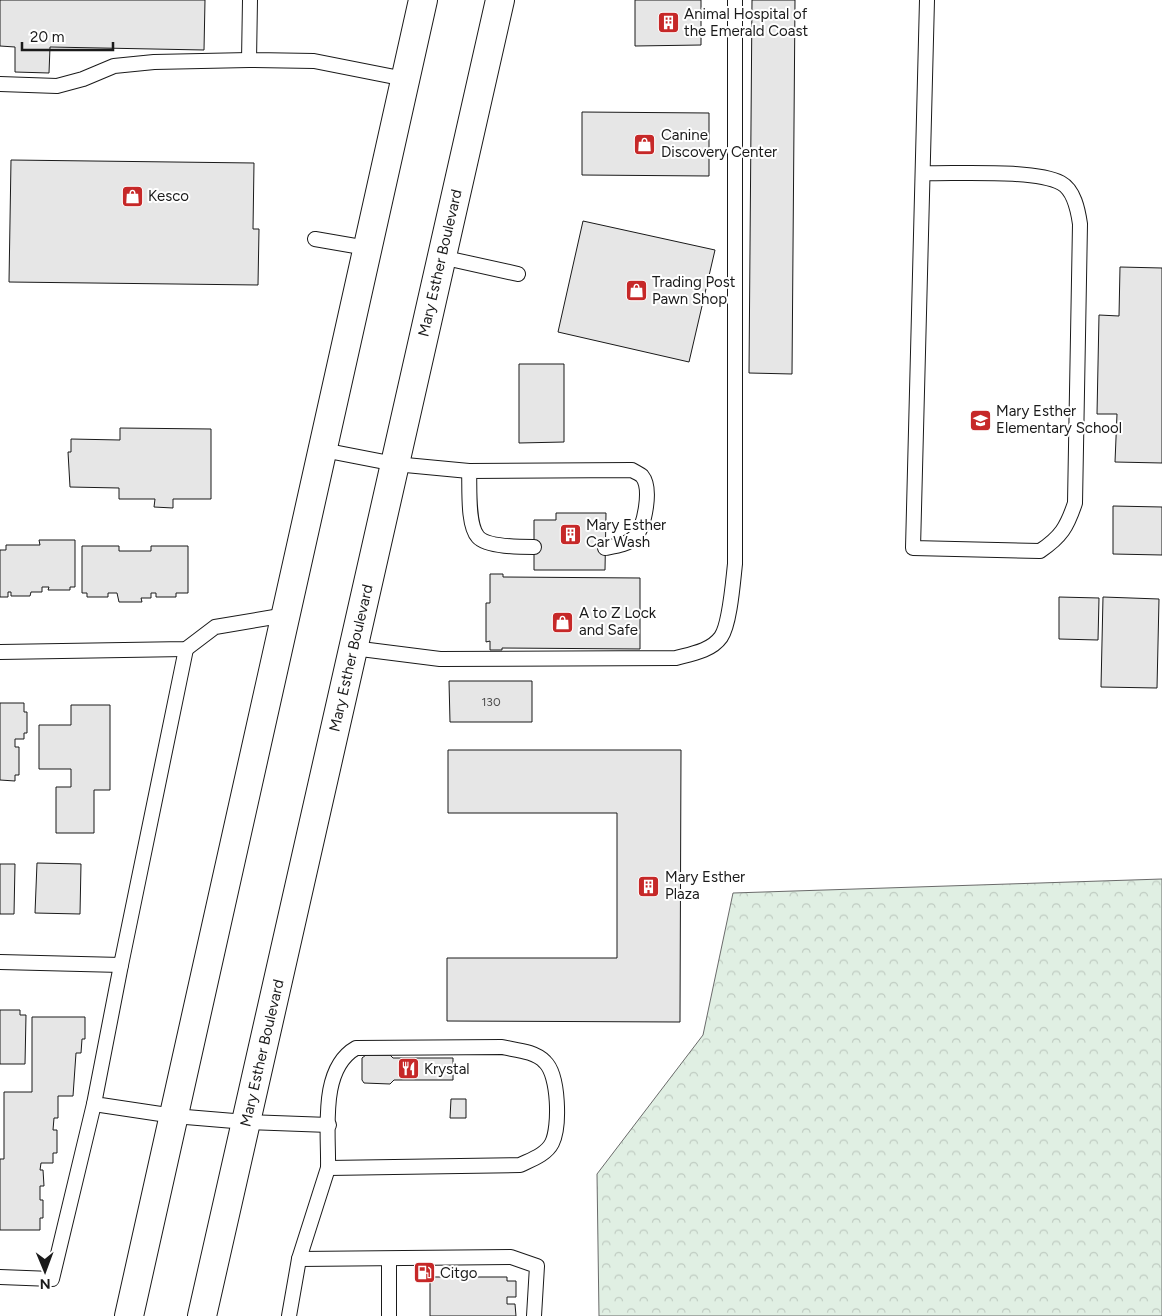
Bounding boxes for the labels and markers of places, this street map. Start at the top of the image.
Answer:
place label: Animal Hospital of the Emerald Coast [684,5,808,40]
building icon: Animal Hospital of the Emerald Coast [656,11,680,35]
place label: Canine Discovery Center [661,126,777,161]
shop icon: Canine Discovery Center [633,132,657,156]
shop icon: Kesco [120,184,144,208]
place label: Kesco [148,187,189,205]
place label: Trading Post Pawn Shop [652,273,736,308]
shop icon: Trading Post Pawn Shop [624,279,648,303]
place label: Mary Esther Elementary School [996,402,1122,437]
school or university icon: Mary Esther Elementary School [968,408,992,432]
place label: Mary Esther Car Wash [586,516,666,551]
building icon: Mary Esther Car Wash [558,522,582,546]
place label: A to Z Lock and Safe [579,604,657,639]
shop icon: A to Z Lock and Safe [551,610,575,634]
place label: Mary Esther Plaza [665,868,745,903]
building icon: Mary Esther Plaza [637,874,661,898]
restaurant icon: Krystal [396,1057,420,1081]
place label: Krystal [424,1060,470,1078]
fuel station icon: Citgo [412,1261,436,1285]
place label: Citgo [440,1264,478,1282]

